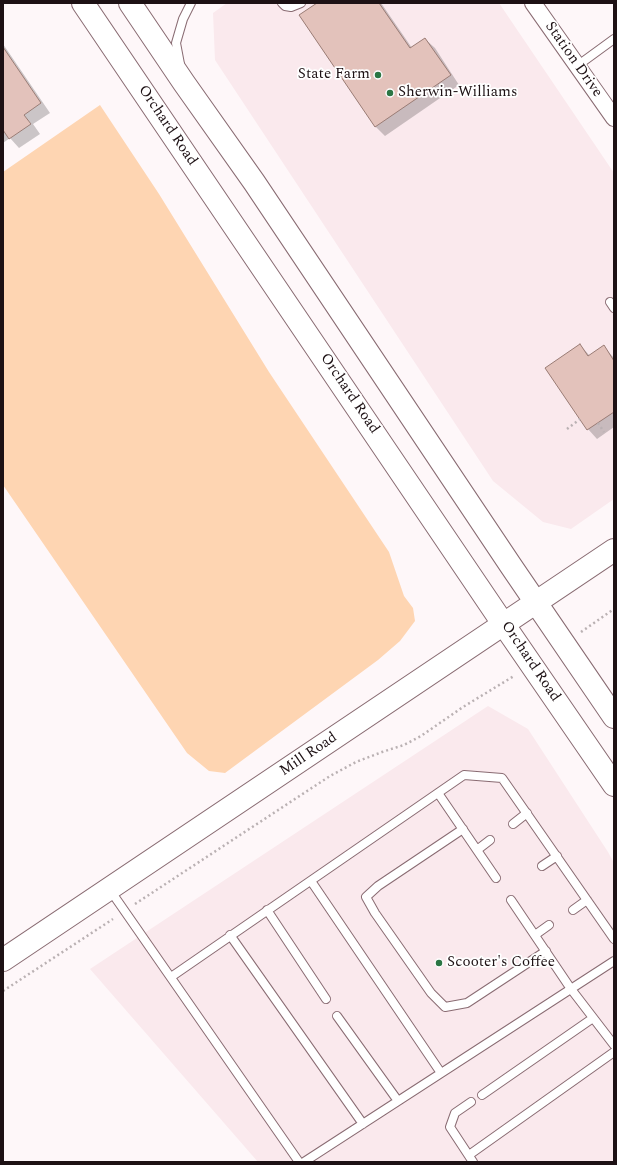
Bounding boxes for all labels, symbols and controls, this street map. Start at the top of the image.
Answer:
street label: Station Drive [540,19,606,101]
place label: State Farm [298,66,370,84]
marker: State Farm [373,70,383,80]
street label: Orchard Road [133,82,201,170]
place label: Sherwin-Williams [398,84,517,102]
marker: Sherwin-Williams [385,88,395,98]
street label: Orchard Road [315,350,383,438]
street label: Orchard Road [496,618,564,706]
street label: Mill Road [277,729,341,781]
place label: Scooter's Coffee [447,954,555,972]
marker: Scooter's Coffee [434,958,444,968]

